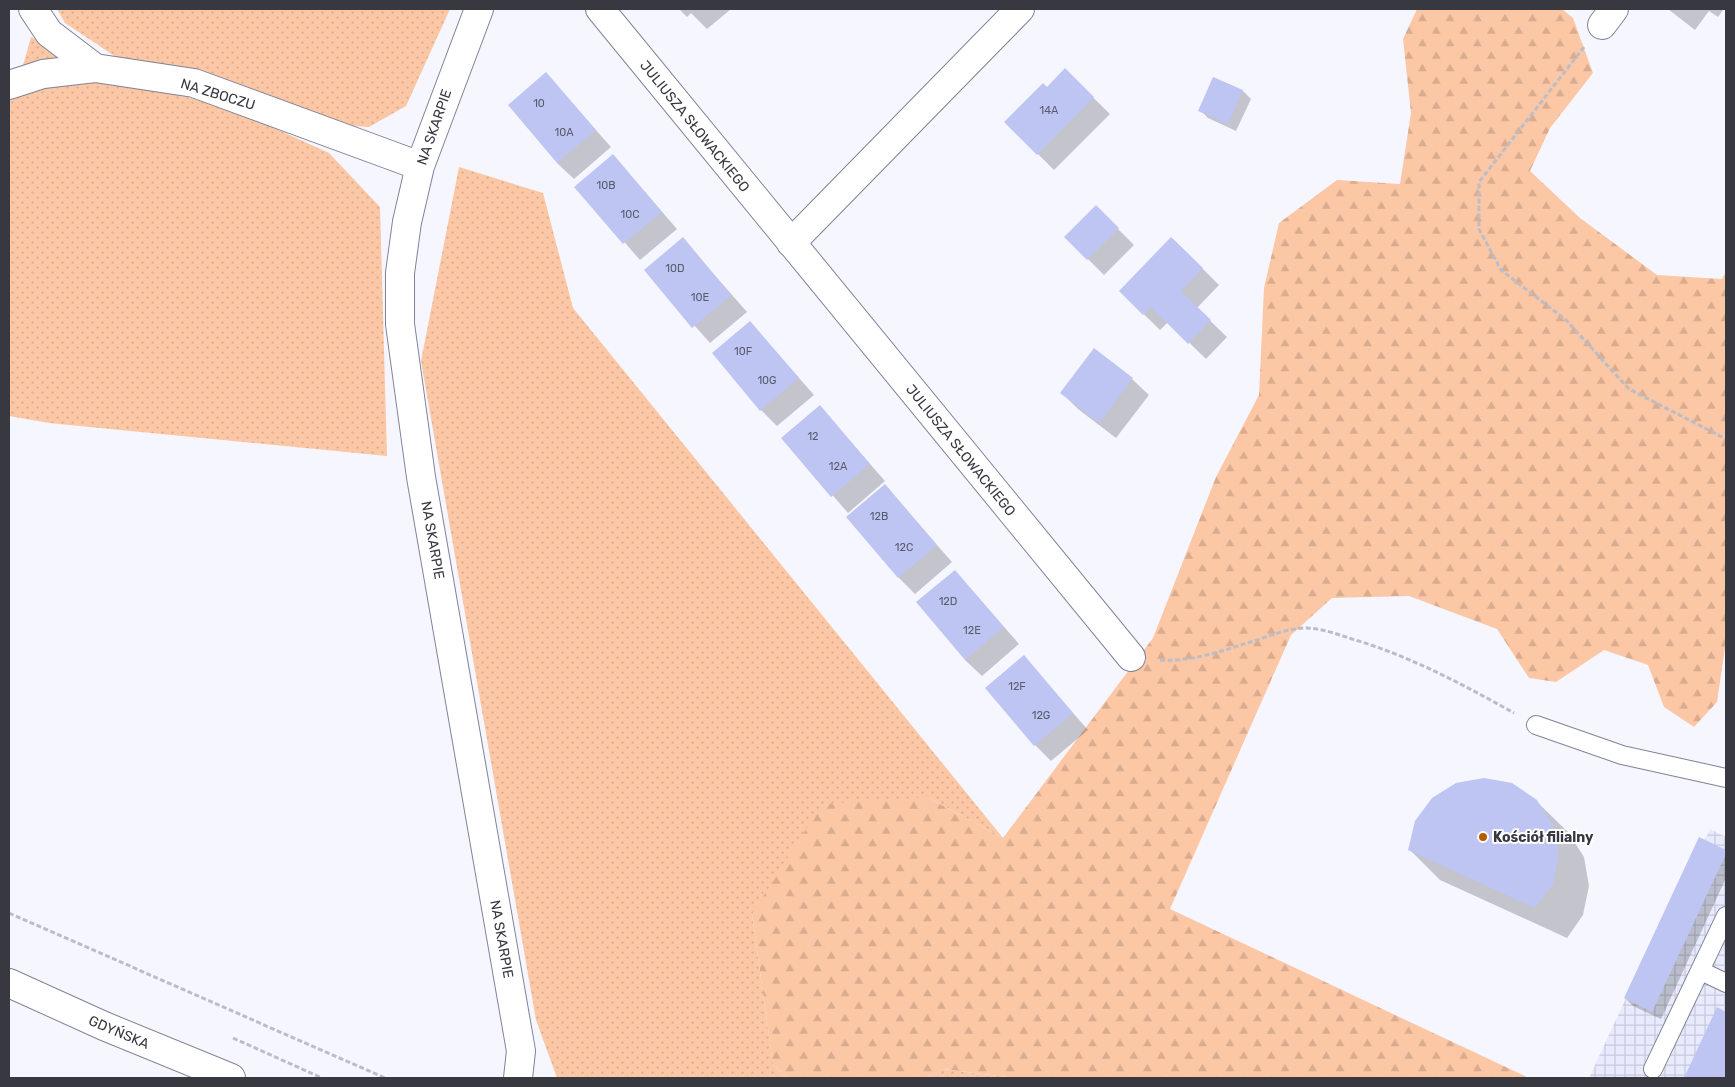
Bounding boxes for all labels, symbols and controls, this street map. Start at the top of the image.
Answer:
street label: JULIUSZA SŁOWACKIEGO [636,57,753,196]
street label: NA ZBOCZU [179,75,257,114]
street label: NA SKARPIE [414,87,455,167]
house number: 10 [533,97,545,110]
house number: 14A [1040,104,1059,117]
house number: 10A [554,126,574,139]
house number: 10B [596,179,616,192]
house number: 10C [620,208,640,221]
house number: 10D [665,262,685,275]
house number: 10E [691,291,710,304]
house number: 10F [734,345,752,358]
house number: 10G [757,374,777,387]
street label: JULIUSZA SŁOWACKIEGO [902,381,1019,520]
house number: 12 [807,430,819,443]
house number: 12A [829,460,848,473]
street label: NA SKARPIE [417,500,448,581]
house number: 12B [870,510,888,523]
house number: 12C [895,541,913,554]
house number: 12D [939,595,957,608]
house number: 12E [963,624,981,637]
house number: 12F [1008,680,1026,693]
house number: 12G [1032,709,1050,722]
place label: Kościół filialny [1493,829,1594,846]
marker: Kościół filialny [1477,831,1489,843]
street label: NA SKARPIE [486,899,517,980]
street label: GDYŃSKA [86,1011,153,1053]

